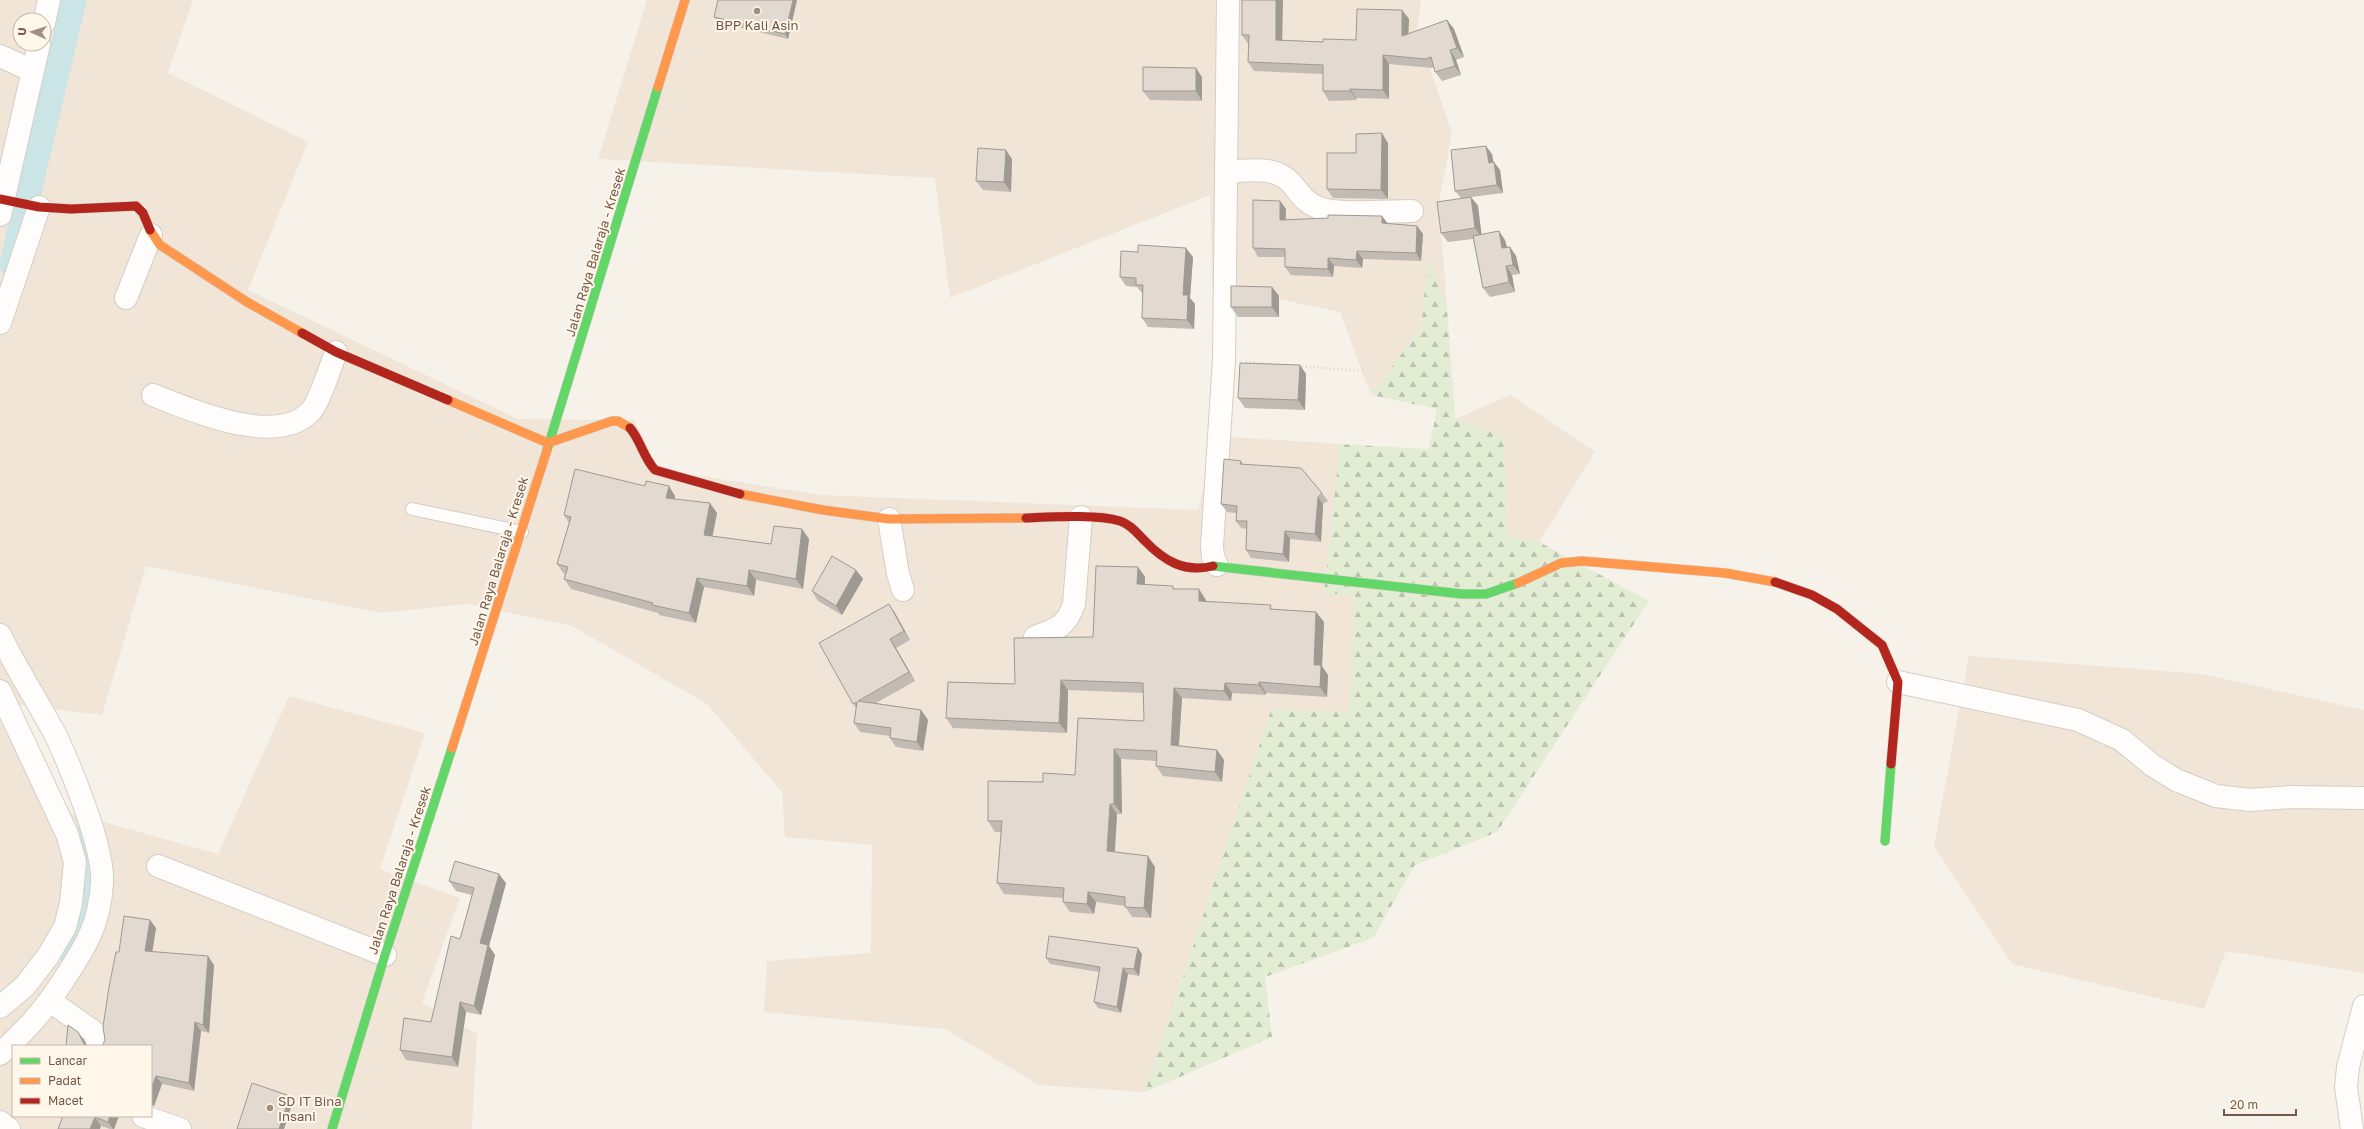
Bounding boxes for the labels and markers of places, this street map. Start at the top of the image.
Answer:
marker: BPP Kali Asin [752,6,762,16]
place label: BPP Kali Asin [715,17,799,33]
place label: SD IT Bina Insani [278,1093,342,1124]
marker: SD IT Bina Insani [265,1103,275,1113]

